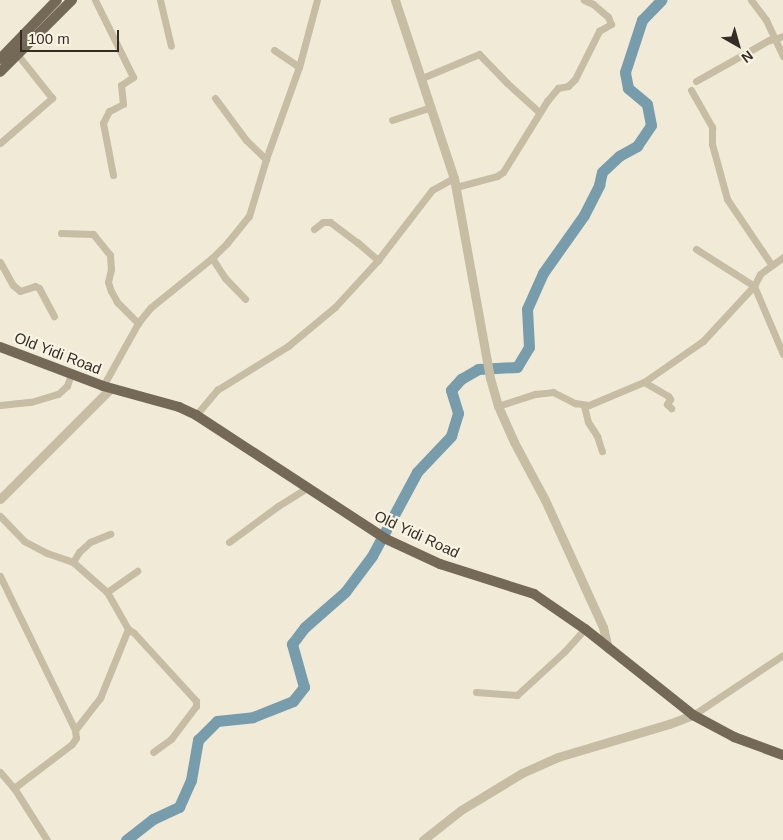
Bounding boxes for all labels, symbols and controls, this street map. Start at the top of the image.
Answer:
scale bar [22,20,121,52]
north arrow [713,20,763,70]
text: 100 m [28,30,70,47]
text: N [738,47,756,66]
street label: Old Yidi Road [12,328,104,378]
street label: Old Yidi Road [372,506,462,562]

